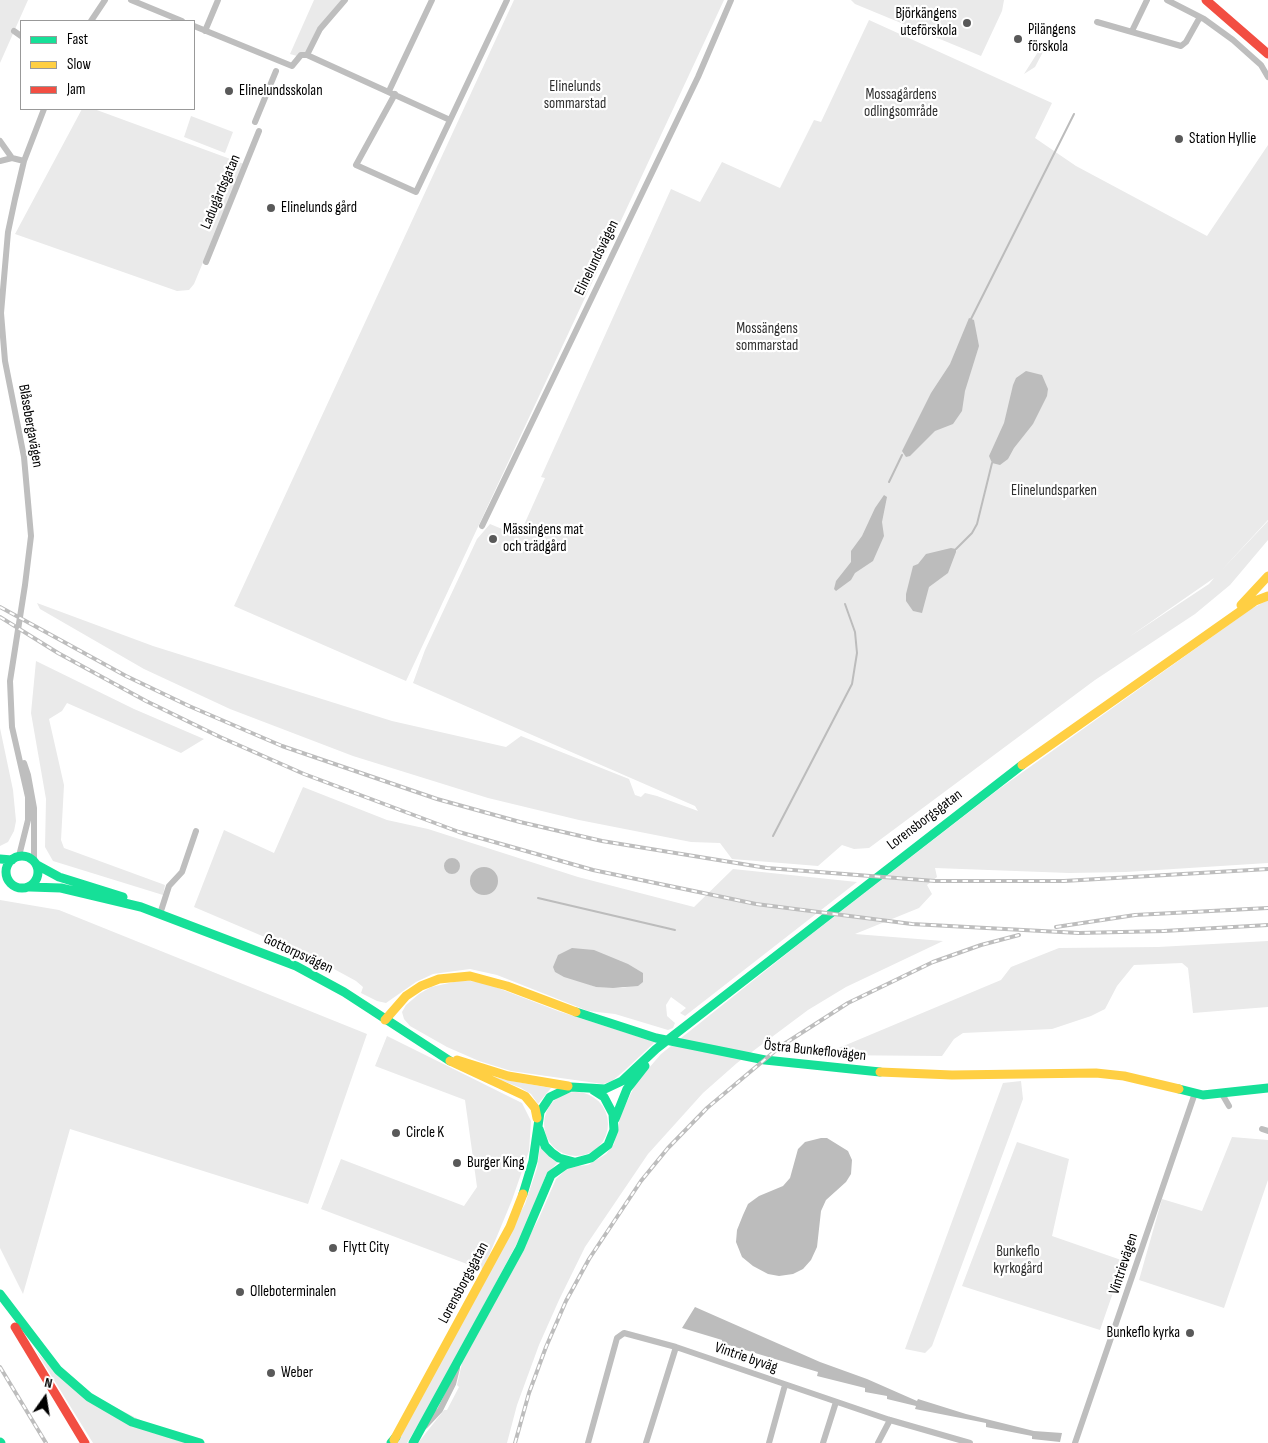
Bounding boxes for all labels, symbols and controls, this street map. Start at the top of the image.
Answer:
place label: Björkängens uteförskola [895,5,957,40]
marker: Björkängens uteförskola [961,17,973,29]
legend [20,20,195,110]
place label: Pilängens förskola [1028,21,1076,56]
text: Fast [67,30,88,49]
marker: Pilängens förskola [1012,33,1024,45]
text: Slow [67,55,91,74]
park label: Elinelunds sommarstad [544,78,606,113]
text: Jam [67,80,85,99]
place label: Elinelundsskolan [239,82,323,100]
marker: Elinelundsskolan [223,85,235,97]
park label: Mossagårdens odlingsområde [864,86,938,121]
place label: Station Hyllie [1189,130,1256,148]
marker: Station Hyllie [1173,133,1185,145]
street label: Ladugårdsgatan [197,152,245,232]
place label: Elinelunds gård [281,199,357,217]
marker: Elinelunds gård [265,202,277,214]
street label: Elinelundsvägen [571,218,623,298]
park label: Mossängens sommarstad [736,320,798,355]
street label: Blåsebergavägen [14,383,46,469]
park label: Elinelundsparken [1011,482,1097,500]
place label: Mässingens mat och trädgård [503,521,584,556]
marker: Mässingens mat och trädgård [487,533,499,545]
street label: Lorensborgsgatan [884,786,966,854]
street label: Gottorpsvägen [260,930,336,978]
street label: Östra Bunkeflovägen [763,1037,867,1065]
place label: Circle K [406,1124,444,1142]
marker: Circle K [390,1127,402,1139]
place label: Burger King [467,1154,525,1172]
marker: Burger King [451,1157,463,1169]
street label: Vintrievägen [1106,1231,1142,1297]
place label: Flytt City [343,1239,389,1257]
street label: Lorensborgsgatan [435,1239,493,1327]
marker: Flytt City [327,1242,339,1254]
park label: Bunkeflo kyrkogård [993,1243,1043,1278]
place label: Olleboterminalen [250,1283,336,1301]
marker: Olleboterminalen [234,1286,246,1298]
place label: Bunkeflo kyrka [1107,1324,1180,1342]
marker: Bunkeflo kyrka [1184,1327,1196,1339]
street label: Vintrie byväg [712,1339,780,1377]
place label: Weber [281,1364,313,1382]
marker: Weber [265,1367,277,1379]
north arrow [20,1373,70,1423]
text: N [43,1374,54,1392]

